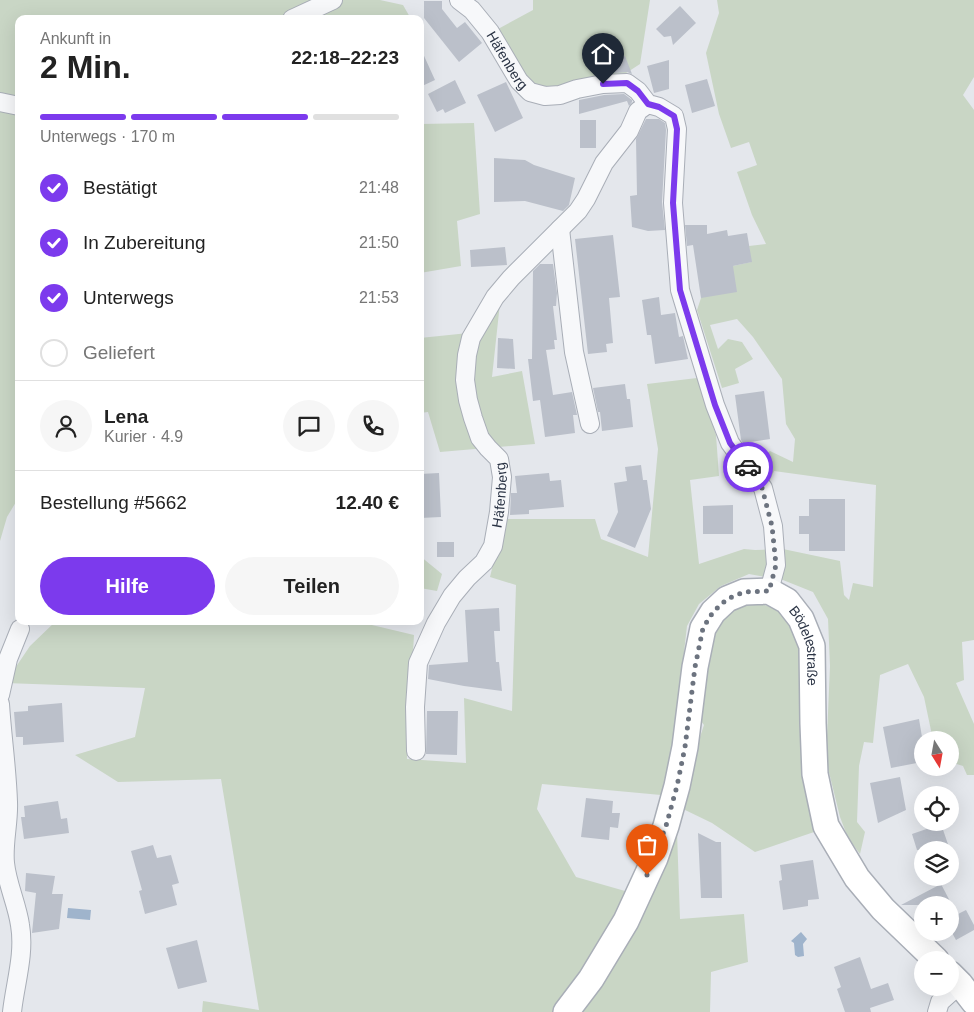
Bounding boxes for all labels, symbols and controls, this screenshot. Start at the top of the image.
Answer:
street label: Häfenberg [483,28,531,93]
text: Ankunft in [40,30,111,47]
pin [582,33,624,84]
icon: home [589,40,617,68]
text: 22:18–22:23 [291,47,399,68]
text: 2 Min. [40,49,131,85]
text: Unterwegs · 170 m [40,128,175,145]
icon: check [40,174,68,202]
text: Bestätigt [83,177,157,198]
text: 21:48 [359,179,399,196]
icon: check [40,229,68,257]
text: In Zubereitung [83,232,206,253]
text: 21:50 [359,234,399,251]
icon: check [40,284,68,312]
text: Unterwegs [83,287,174,308]
text: 21:53 [359,289,399,306]
text: Geliefert [83,342,155,363]
button: person [40,400,92,452]
button: chat [283,400,335,452]
button: phone [347,400,399,452]
text: Lena [104,406,148,427]
text: Kurier · 4.9 [104,428,183,445]
courier [723,442,773,492]
icon: car [734,453,762,481]
street label: Häfenberg [488,461,510,529]
text: Bestellung #5662 [40,492,187,513]
text: 12.40 € [336,492,399,513]
button: Hilfe [40,557,215,615]
button: Teilen [225,557,399,615]
street label: Bödelestraße [786,603,821,686]
north arrow [914,731,959,776]
map controls [914,731,959,996]
button: locate [914,786,959,831]
pin [626,824,668,875]
icon: bag [633,831,661,859]
button: layers [914,841,959,886]
button: + [914,896,959,941]
button: − [914,951,959,996]

